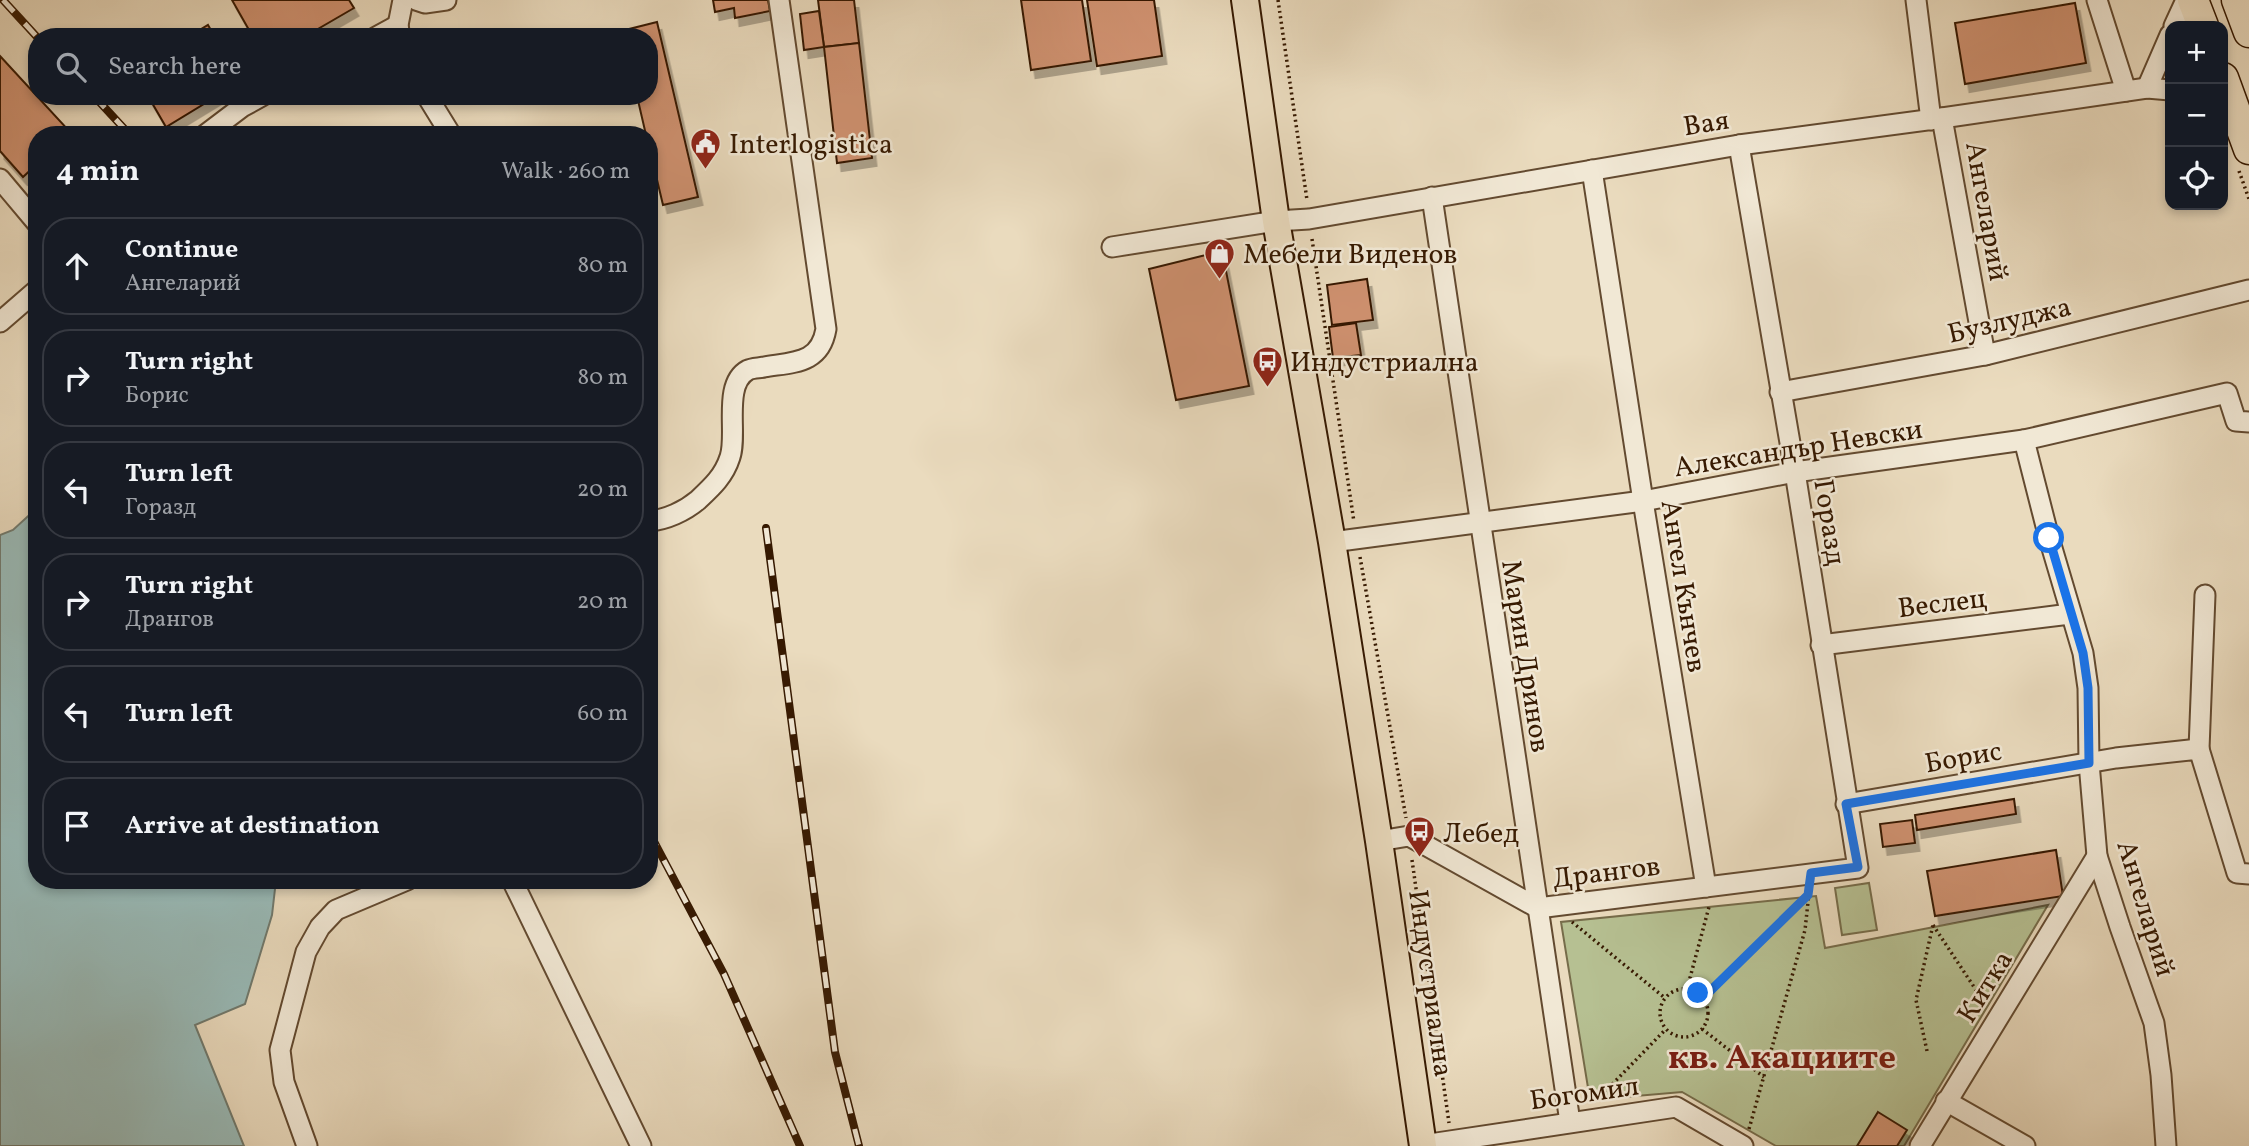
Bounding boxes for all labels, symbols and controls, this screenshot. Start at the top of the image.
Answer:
map controls [2165,21,2228,210]
button: + [2165,21,2228,84]
search box [28,28,658,105]
icon: search [52,48,90,86]
text: Search here [108,49,241,85]
button: − [2165,84,2228,147]
street label: Вая [1681,102,1732,147]
public building icon: Interlogistica [689,126,723,170]
place label: Interlogistica [729,126,893,165]
street label: Ангеларий [1954,139,2017,284]
button: locate [2165,147,2228,210]
text: 4 min [56,151,140,193]
text: Walk · 260 m [501,156,630,188]
text: Continue [125,232,238,268]
shop icon: Мебели Виденов [1203,236,1237,280]
place label: Мебели Виденов [1243,236,1458,275]
icon: ahead [58,247,96,285]
text: 80 m [578,250,628,282]
text: Ангеларий [125,268,240,300]
street label: Бузлуджа [1944,288,2075,355]
text: Turn right [125,344,253,380]
bus stop icon: Индустриална [1250,344,1284,388]
place label: Индустриална [1290,344,1479,383]
icon: right [58,359,96,397]
text: 80 m [578,362,628,394]
text: Борис [125,380,189,412]
street label: Александър Невски [1671,411,1925,488]
text: Turn left [125,456,233,492]
icon: left [58,471,96,509]
text: 20 m [577,474,628,506]
street label: Горазд [1802,477,1855,568]
text: Горазд [125,492,196,524]
street label: Ангел Кънчев [1650,497,1715,675]
route start [2033,522,2064,553]
street label: Марин Дринов [1490,557,1559,755]
text: Turn right [125,568,253,604]
street label: Веслец [1896,580,1989,629]
icon: right [58,583,96,621]
text: 20 m [577,586,628,618]
text: Дрангов [125,604,214,636]
icon: left [58,695,96,733]
text: Turn left [125,696,233,732]
text: 60 m [578,698,628,730]
street label: Борис [1922,733,2005,784]
icon: arrive [58,807,96,845]
text: Arrive at destination [125,808,380,844]
bus stop icon: Лебед [1403,815,1437,859]
place label: Лебед [1443,815,1519,854]
street label: Ангеларий [2105,836,2184,982]
street label: Дрангов [1550,848,1662,899]
street label: Индустриална [1397,887,1462,1079]
street label: Китка [1949,944,2024,1031]
route end [1682,977,1713,1008]
district label: кв. Акациите [1668,1035,1896,1083]
street label: Богомил [1527,1068,1642,1121]

